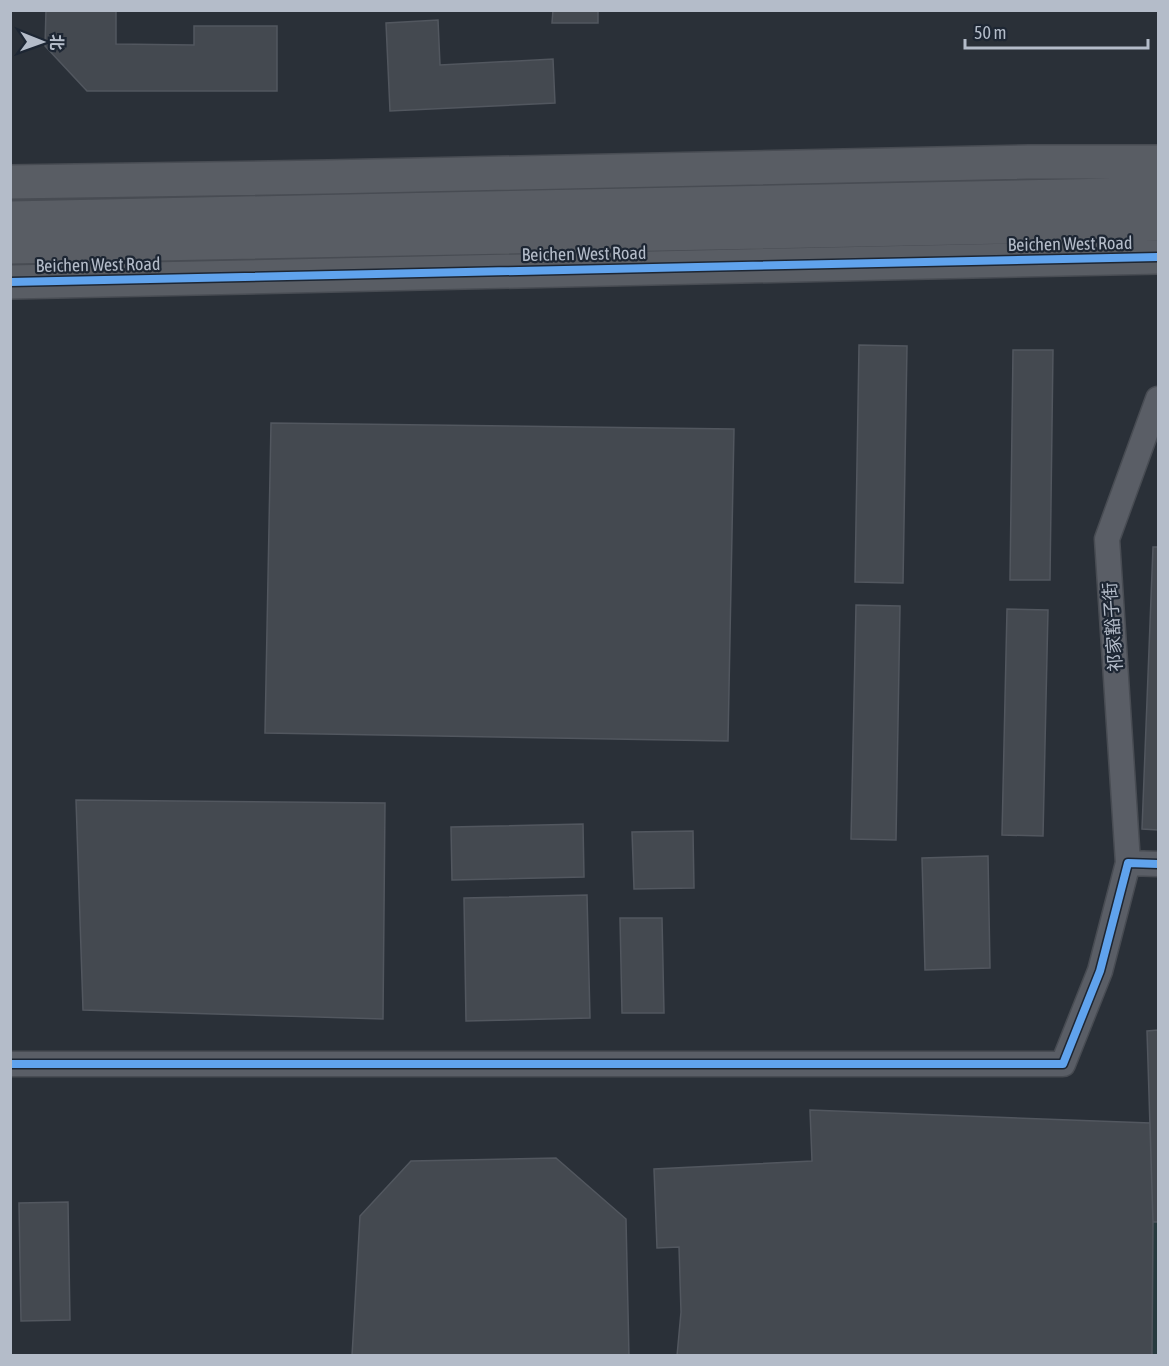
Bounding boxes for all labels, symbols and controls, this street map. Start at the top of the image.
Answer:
north arrow [12,12,72,72]
scale bar [965,12,1148,50]
text: 50 m [974,22,1006,43]
text: 北 [48,34,66,50]
street label: Beichen West Road [1007,232,1132,255]
street label: Beichen West Road [521,242,646,265]
street label: Beichen West Road [35,253,160,276]
street label: 祁家豁子街 [1099,581,1126,673]

